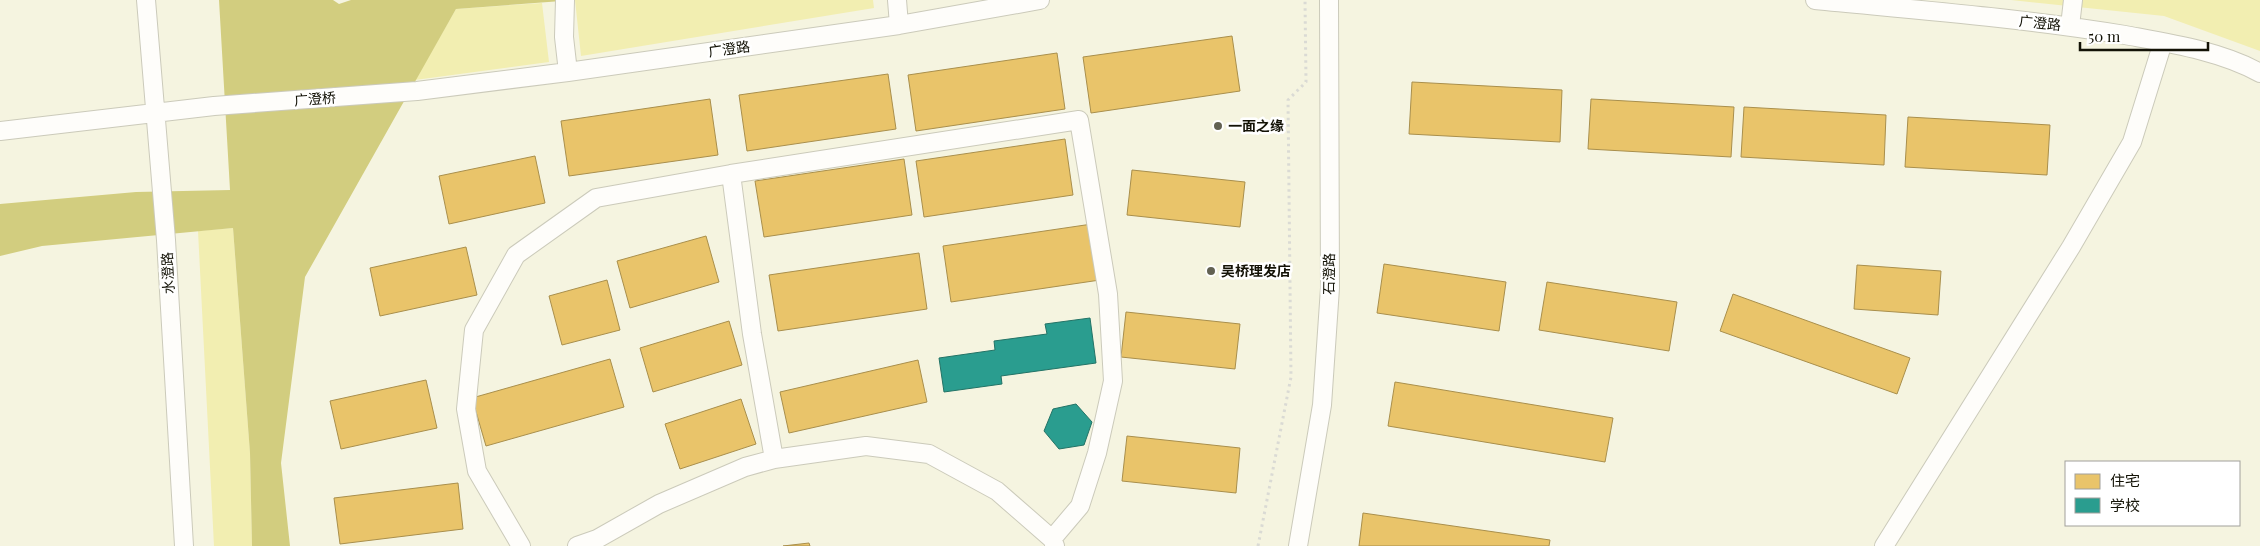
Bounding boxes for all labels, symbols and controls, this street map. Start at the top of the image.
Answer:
street label: 广澄路 [2018,11,2062,34]
scale bar [2080,20,2208,52]
text: 50 m [2088,26,2121,46]
street label: 广澄路 [707,36,751,61]
street label: 广澄桥 [293,88,337,109]
place label: 一面之缘 [1228,116,1284,135]
marker: 一面之缘 [1212,120,1224,132]
street label: 水澄路 [157,252,178,294]
street label: 石澄路 [1319,253,1338,295]
place label: 吴桥理发店 [1221,261,1291,280]
marker: 吴桥理发店 [1205,265,1217,277]
legend [2065,461,2240,526]
text: 住宅 [2110,470,2140,490]
text: 学校 [2110,495,2140,515]

